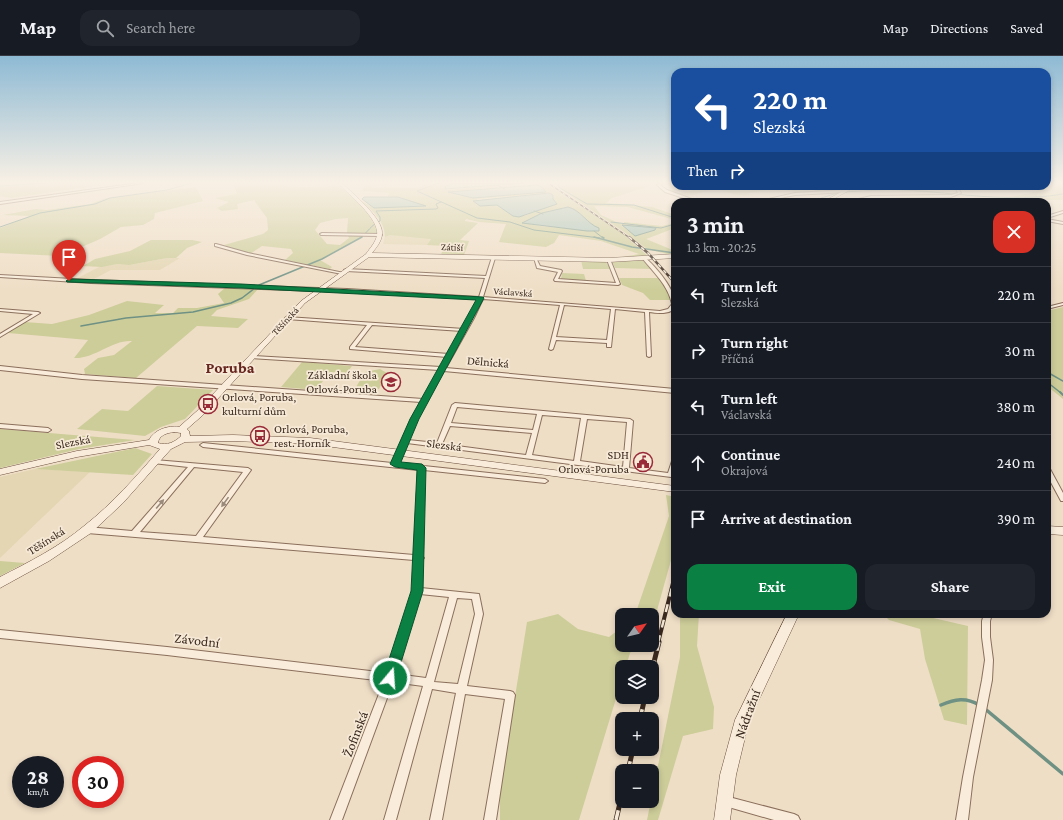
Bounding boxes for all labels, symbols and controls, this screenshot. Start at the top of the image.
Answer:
search box [80,10,360,46]
text: Map [20,17,56,38]
icon: search [94,17,116,39]
text: Search here [126,20,195,36]
text: Map [883,20,908,36]
text: Directions [930,20,988,36]
text: Saved [1010,20,1043,36]
icon: left [687,84,739,136]
text: 220 m [753,84,827,115]
text: Slezská [753,117,806,137]
icon: right [726,160,748,182]
text: Then [687,163,718,179]
text: 3 min [687,211,744,238]
button: close [993,211,1035,253]
pin [52,240,86,281]
text: 1.3 km · 20:25 [687,240,756,255]
street label: Zátiší [441,241,464,253]
icon: arrive [58,246,80,268]
text: Turn left [721,279,777,295]
icon: left [687,284,709,306]
street label: Václavská [493,285,533,299]
text: 220 m [997,287,1035,303]
text: Slezská [721,295,759,310]
street label: Těšínská [269,304,301,337]
text: Turn right [721,335,788,351]
icon: right [687,340,709,362]
text: 30 m [1005,343,1035,359]
text: Příčná [721,351,754,366]
street label: Dělnická [466,353,510,371]
district label: Poruba [206,359,255,376]
place label: Základní škola Orlová-Poruba [306,368,377,396]
school or university icon: Základní škola Orlová-Poruba [380,371,402,393]
place label: Orlová, Poruba, kulturní dům [222,390,296,418]
text: Turn left [721,391,777,407]
bus stop icon: Orlová, Poruba, kulturní dům [197,393,219,415]
icon: left [687,396,709,418]
text: 380 m [996,399,1035,415]
text: Václavská [721,407,772,422]
place label: Orlová, Poruba, rest. Horník [274,422,348,450]
bus stop icon: Orlová, Poruba, rest. Horník [249,425,271,447]
street label: Slezská [54,432,92,452]
street label: Slezská [426,436,463,454]
text: Continue [721,447,780,463]
place label: SDH Orlová-Poruba [558,448,629,476]
public building icon: SDH Orlová-Poruba [632,451,654,473]
icon: ahead [687,452,709,474]
text: 240 m [997,455,1035,471]
text: Okrajová [721,463,768,478]
one-way arrow [221,497,229,507]
one-way arrow [155,498,164,509]
icon: arrive [687,508,709,530]
text: Arrive at destination [721,511,852,527]
text: 390 m [997,511,1035,527]
street label: Těšínská [25,524,68,558]
button: Exit [687,564,857,610]
button: Share [865,564,1035,610]
north arrow [615,608,659,652]
map controls [615,608,659,808]
street label: Závodní [173,629,221,651]
position arrow [369,657,411,699]
button: layers [615,660,659,704]
street label: Nádražní [731,687,763,741]
street label: Žofinská [339,708,371,759]
button: + [615,712,659,756]
speed limit sign: 30 [72,756,124,808]
button: − [615,764,659,808]
text: 28 [27,766,49,788]
text: km/h [27,786,49,797]

